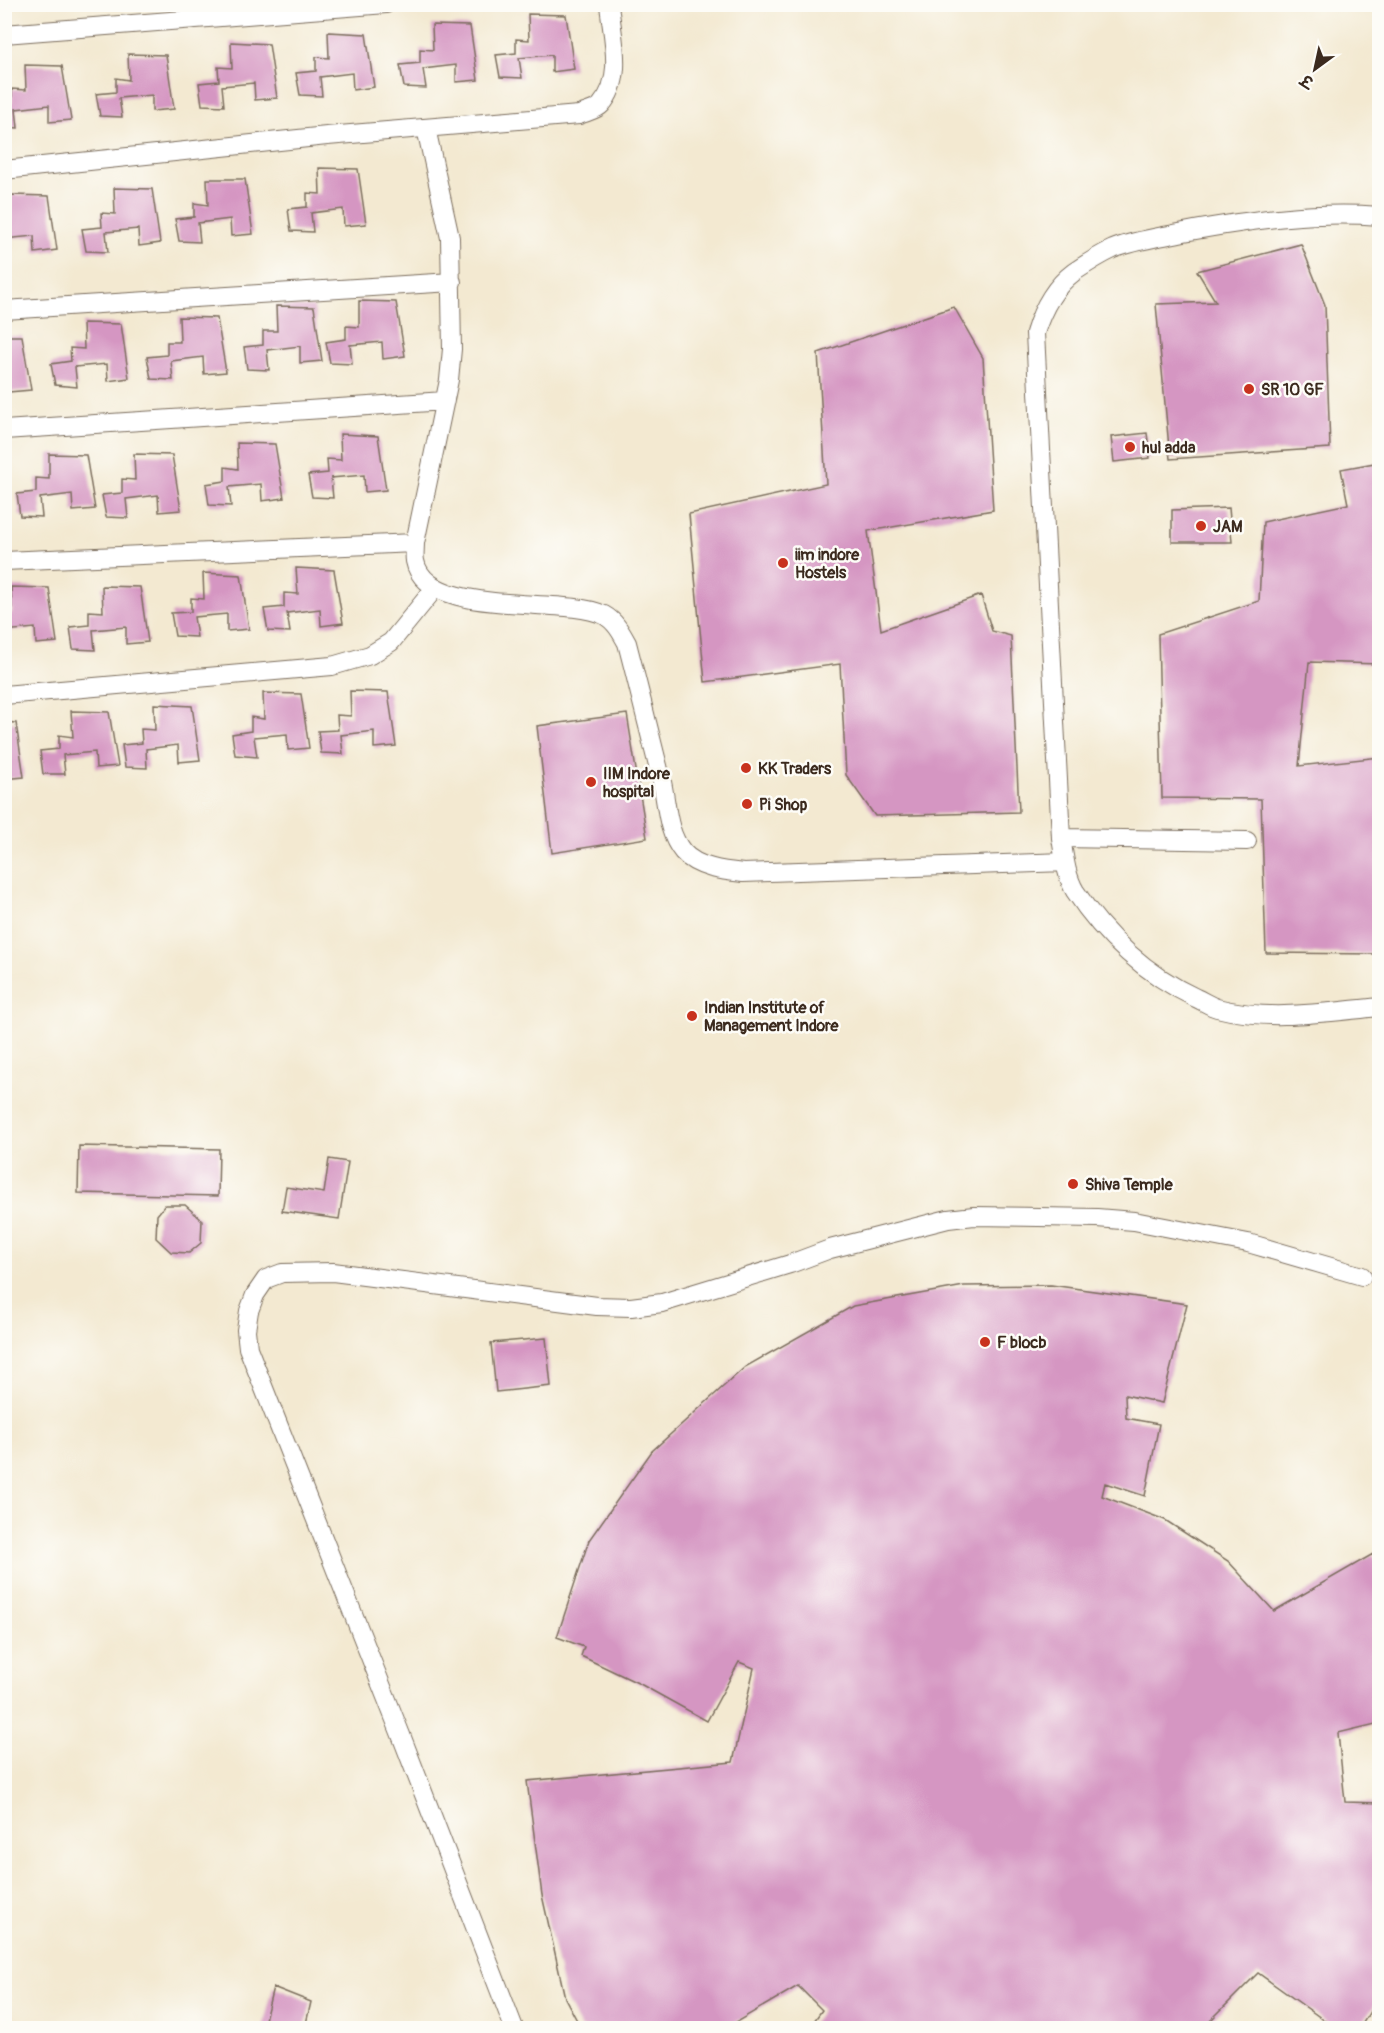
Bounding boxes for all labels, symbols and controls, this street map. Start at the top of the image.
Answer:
north arrow [1285,39,1345,99]
text: उ [1296,69,1319,93]
place label: SR 10 GF [1261,380,1324,400]
marker: SR 10 GF [1242,382,1256,396]
place label: hul adda [1142,438,1196,458]
marker: hul adda [1123,440,1137,454]
place label: JAM [1213,517,1243,537]
marker: JAM [1194,519,1208,533]
place label: iim indore Hostels [795,545,860,583]
marker: iim indore Hostels [776,556,790,570]
place label: KK Traders [758,759,832,779]
marker: KK Traders [739,761,753,775]
place label: IIM Indore hospital [603,764,671,802]
marker: IIM Indore hospital [584,775,598,789]
place label: Pi Shop [759,795,808,815]
marker: Pi Shop [740,797,754,811]
place label: Indian Institute of Management Indore [704,998,839,1036]
marker: Indian Institute of Management Indore [685,1009,699,1023]
place label: Shiva Temple [1085,1175,1174,1195]
marker: Shiva Temple [1066,1177,1080,1191]
place label: F blocb [997,1333,1046,1353]
marker: F blocb [978,1335,992,1349]

